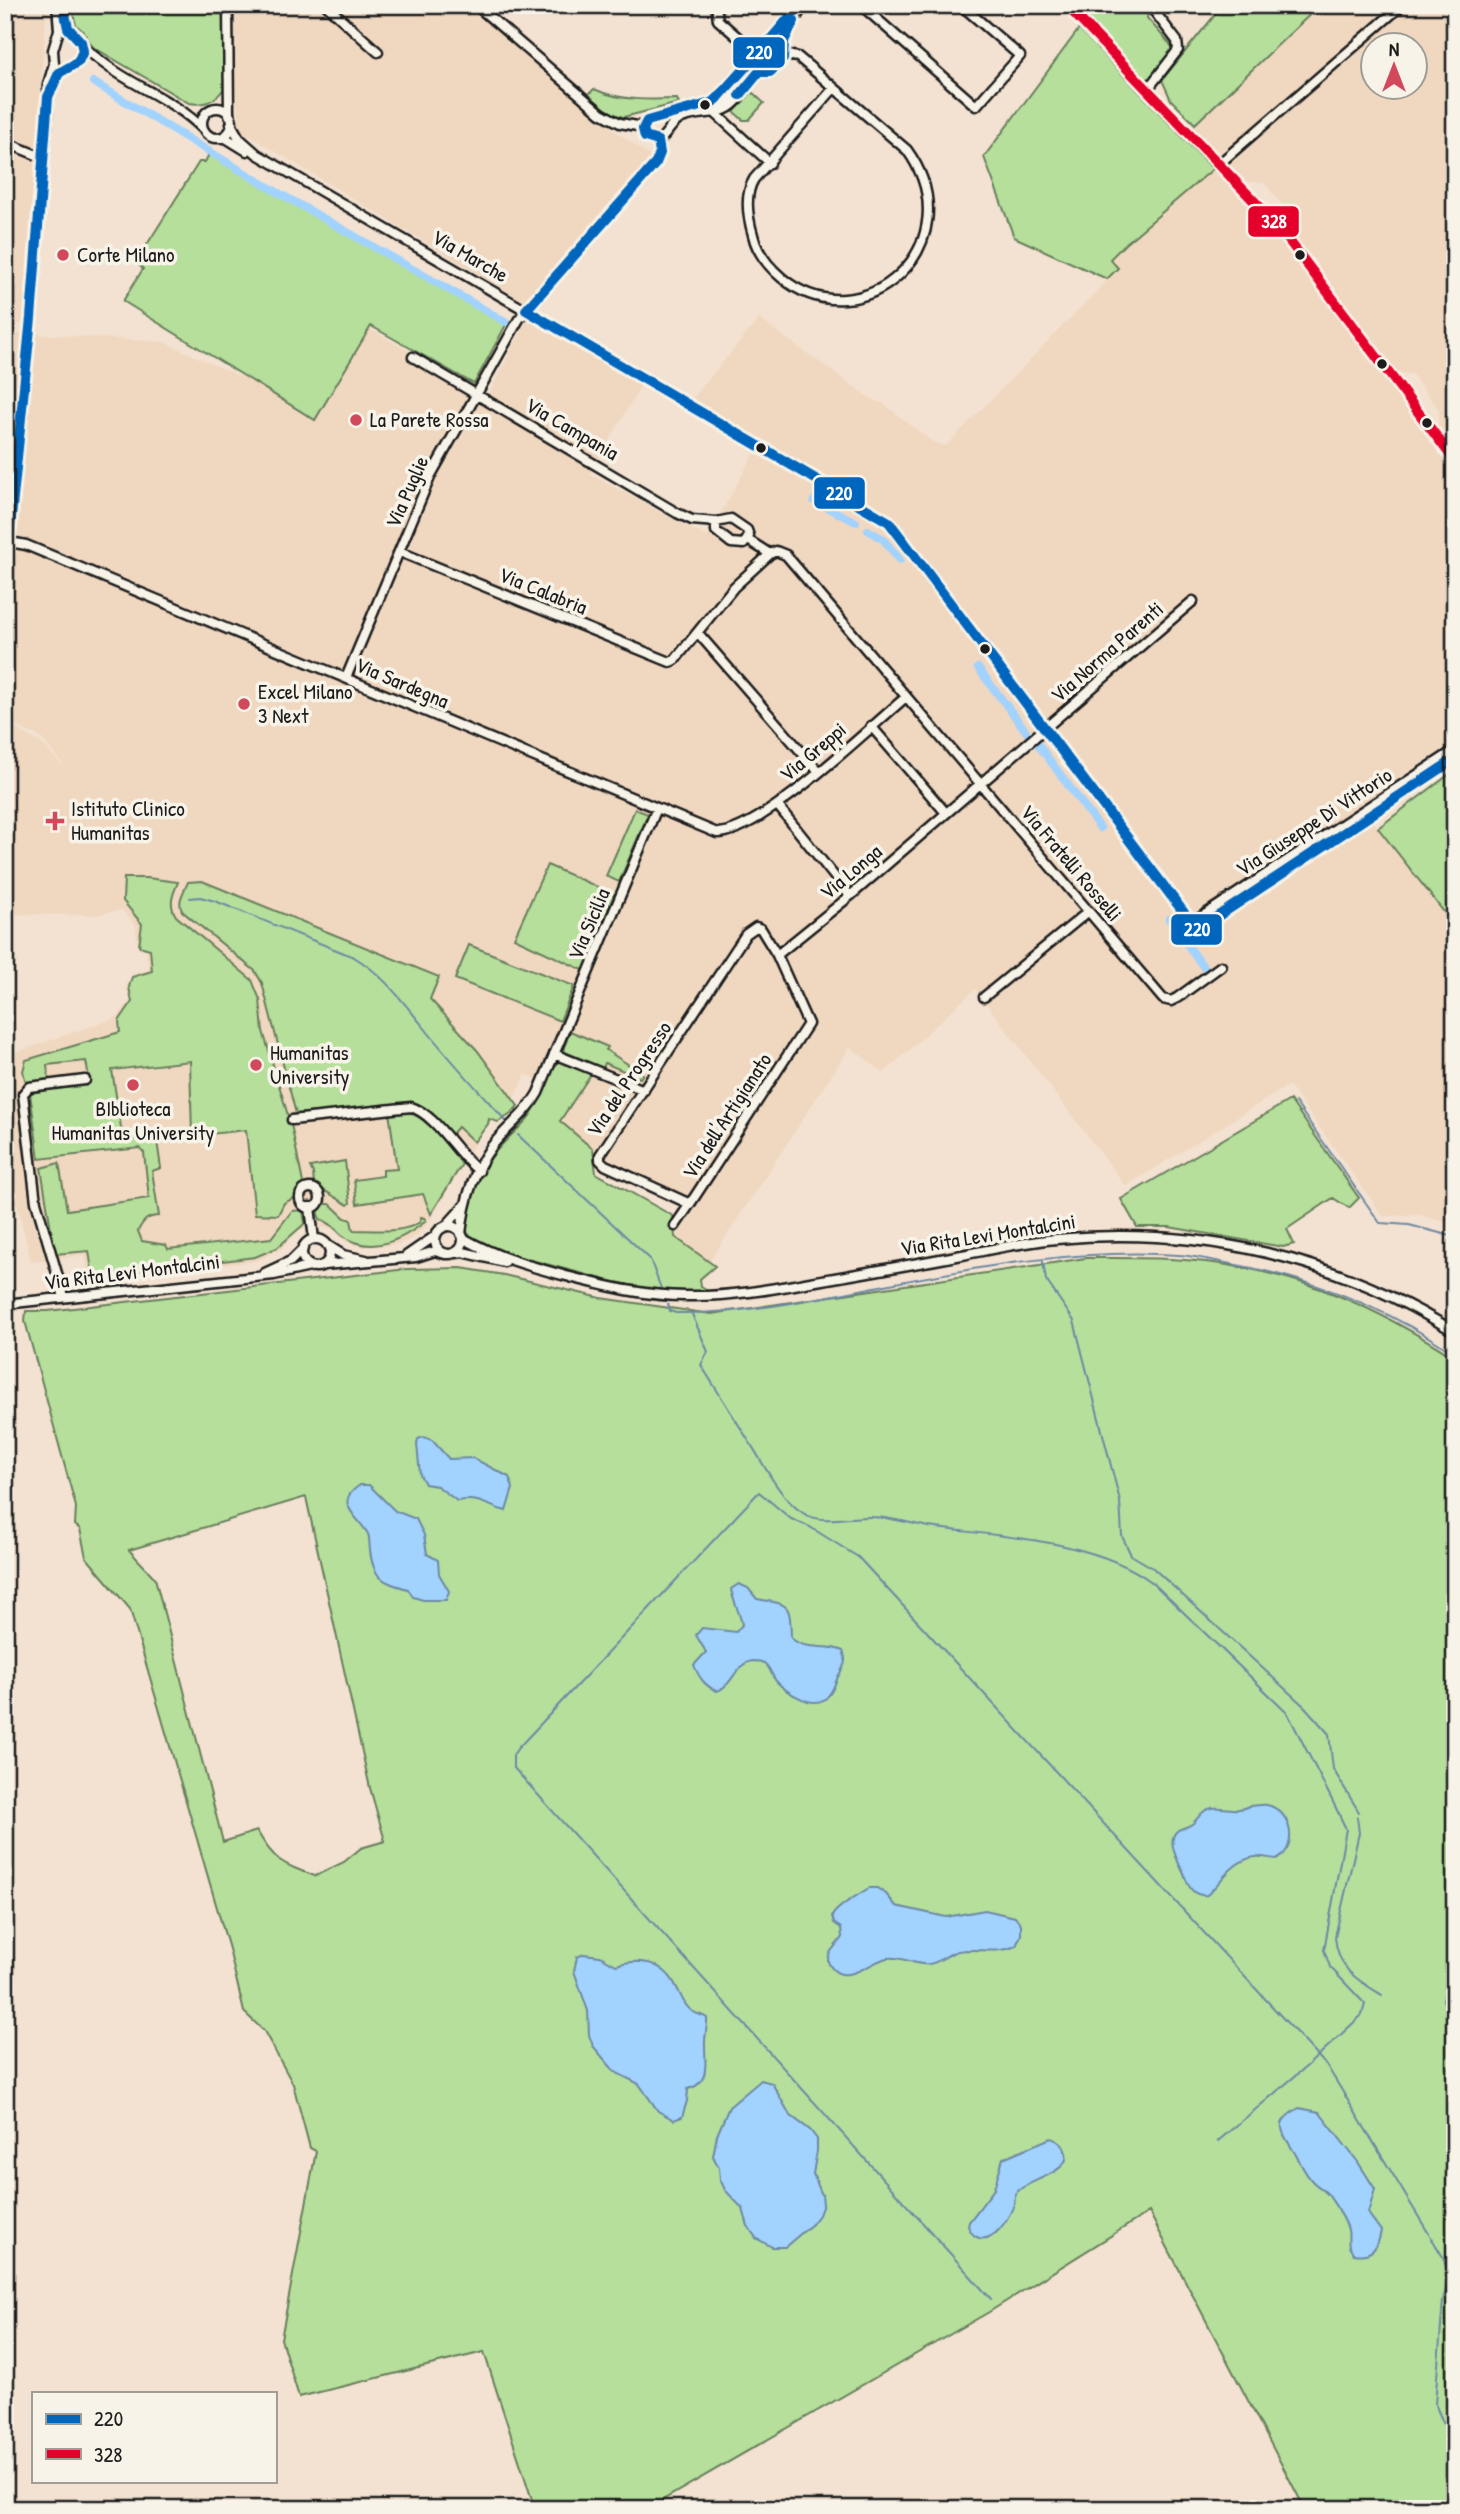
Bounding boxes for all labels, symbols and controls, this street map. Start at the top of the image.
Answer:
north arrow [1358,32,1428,102]
line badge: 220 [732,36,786,69]
text: N [1389,36,1399,62]
text: 220 [746,39,773,65]
unlabelled marker [698,98,712,112]
line badge: 328 [1247,205,1300,238]
text: 328 [1261,208,1287,234]
street label: Via Marche [427,222,514,289]
place label: Corte Milano [77,240,174,269]
marker: Corte Milano [55,247,71,263]
unlabelled marker [1293,248,1307,262]
unlabelled marker [1375,357,1389,371]
street label: Via Campania [520,390,624,467]
place label: La Parete Rossa [370,405,488,434]
marker: La Parete Rossa [348,412,364,428]
unlabelled marker [1420,416,1434,430]
unlabelled marker [754,441,768,455]
street label: Via Puglie [378,451,435,532]
line badge: 220 [813,476,866,510]
text: 220 [826,480,853,506]
street label: Via Calabria [495,560,592,621]
street label: Via Norma Parenti [1044,594,1169,709]
unlabelled marker [978,642,992,656]
street label: Via Sardegna [351,650,453,715]
place label: Excel Milano 3 Next [258,677,353,730]
marker: Excel Milano 3 Next [236,696,252,712]
street label: Via Greppi [773,715,852,788]
street label: Via Giuseppe Di Vittorio [1230,760,1397,883]
place label: Istituto Clinico Humanitas [71,794,185,847]
street label: Via Fratelli Rosselli [1014,798,1129,927]
marker: Istituto Clinico Humanitas [45,811,65,831]
street label: Via Longa [813,837,888,906]
street label: Via Sicilia [560,883,617,964]
line badge: 220 [1170,913,1223,946]
text: 220 [1184,916,1211,942]
street label: Via del Progresso [579,1015,678,1142]
place label: Humanitas University [270,1038,350,1091]
street label: Via dell'Artigianato [675,1047,778,1184]
marker: Humanitas University [248,1057,264,1073]
marker: BIblioteca Humanitas University [125,1077,141,1093]
place label: BIblioteca Humanitas University [52,1094,215,1147]
street label: Via Rita Levi Montalcini [898,1206,1077,1263]
street label: Via Rita Levi Montalcini [42,1246,221,1297]
legend [32,2392,276,2482]
text: 220 [94,2404,123,2433]
text: 328 [94,2440,122,2469]

